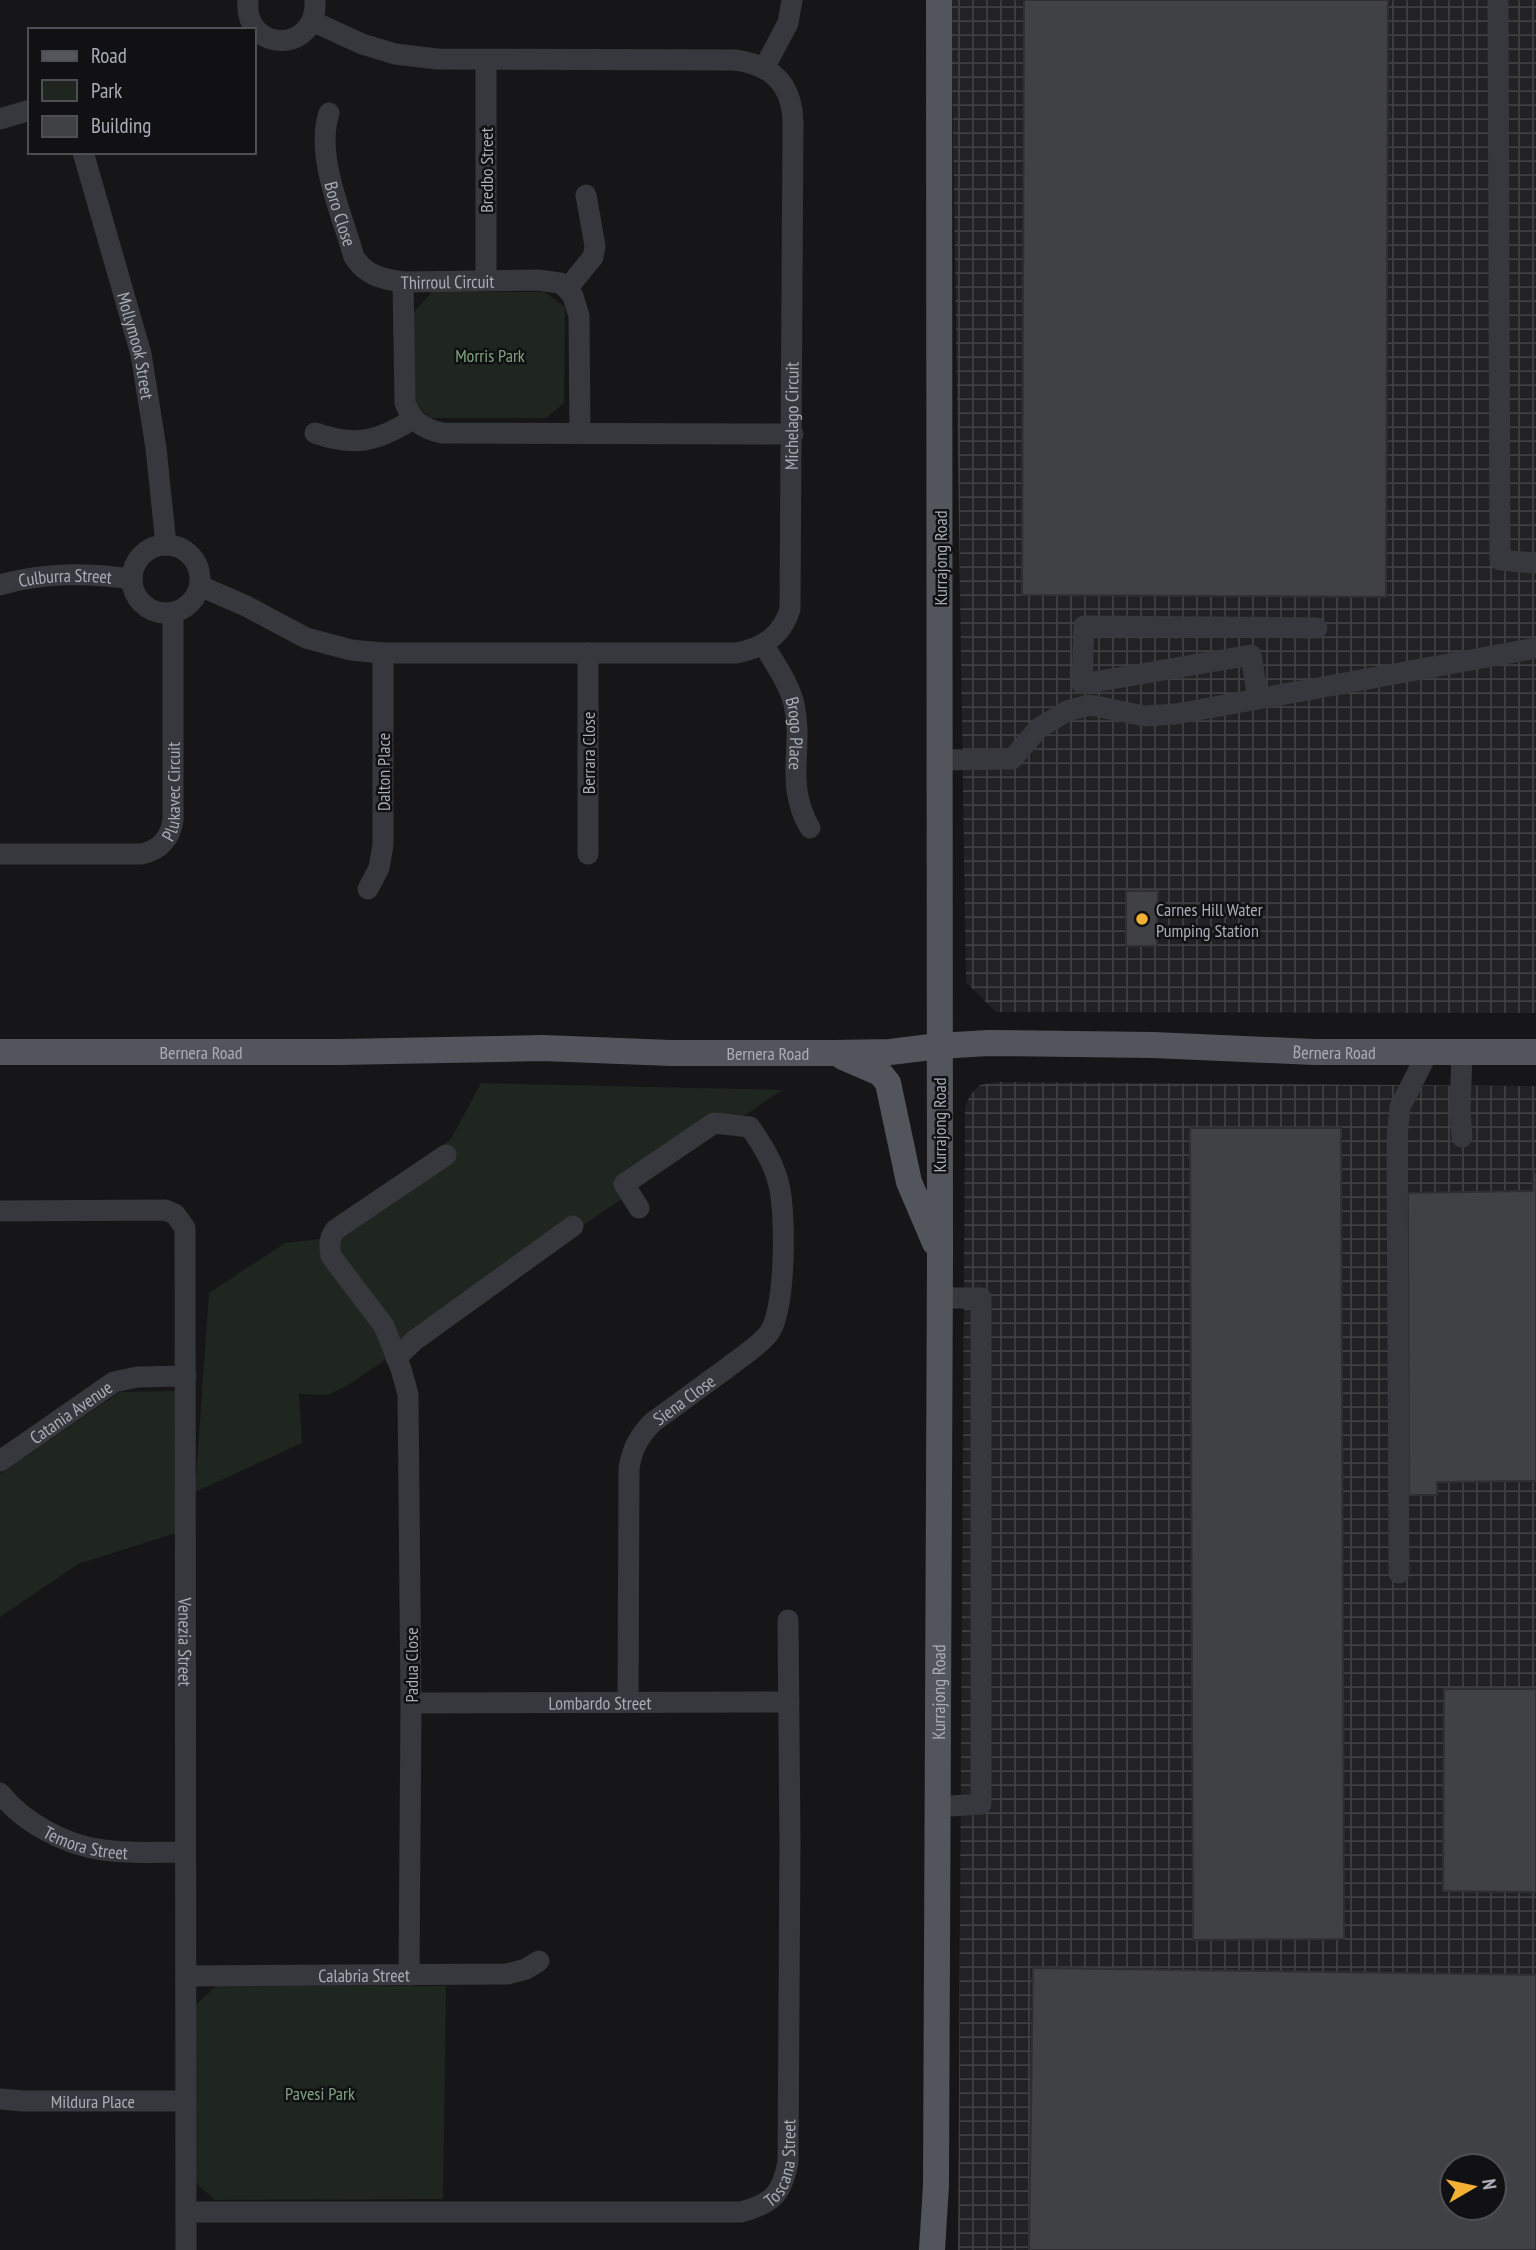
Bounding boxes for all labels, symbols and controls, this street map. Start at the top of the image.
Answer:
legend [28,28,256,154]
text: Road [91,42,127,69]
text: Park [91,77,122,104]
text: Building [91,112,151,139]
street label: Bredbo Street [475,127,498,213]
street label: Boro Close [320,179,362,249]
street label: Thirroul Circuit [401,269,495,294]
street label: Mollymook Street [112,289,160,401]
park label: Morris Park [455,344,525,367]
street label: Michelago Circuit [779,362,803,470]
street label: Kurrajong Road [929,510,952,606]
street label: Culburra Street [16,563,113,592]
street label: Brogo Place [781,694,809,770]
street label: Berrara Close [577,712,600,794]
street label: Dalton Place [372,733,395,811]
street label: Plukavec Circuit [156,742,185,845]
place label: Carnes Hill Water Pumping Station [1156,898,1263,942]
marker: Carnes Hill Water Pumping Station [1134,911,1150,927]
street label: Bernera Road [1292,1040,1376,1064]
street label: Bernera Road [160,1041,242,1064]
street label: Bernera Road [726,1042,809,1065]
street label: Kurrajong Road [928,1077,951,1173]
street label: Siena Close [648,1369,719,1430]
street label: Catania Avenue [25,1375,116,1449]
street label: Venezia Street [174,1597,197,1686]
street label: Padua Close [400,1627,423,1703]
street label: Kurrajong Road [926,1644,950,1740]
street label: Lombardo Street [549,1691,651,1714]
street label: Temora Street [40,1820,128,1864]
street label: Calabria Street [318,1963,410,1987]
park label: Pavesi Park [285,2082,355,2105]
street label: Mildura Place [51,2090,135,2113]
street label: Toscana Street [759,2119,800,2212]
north arrow [1438,2152,1508,2222]
text: N [1477,2177,1502,2191]

